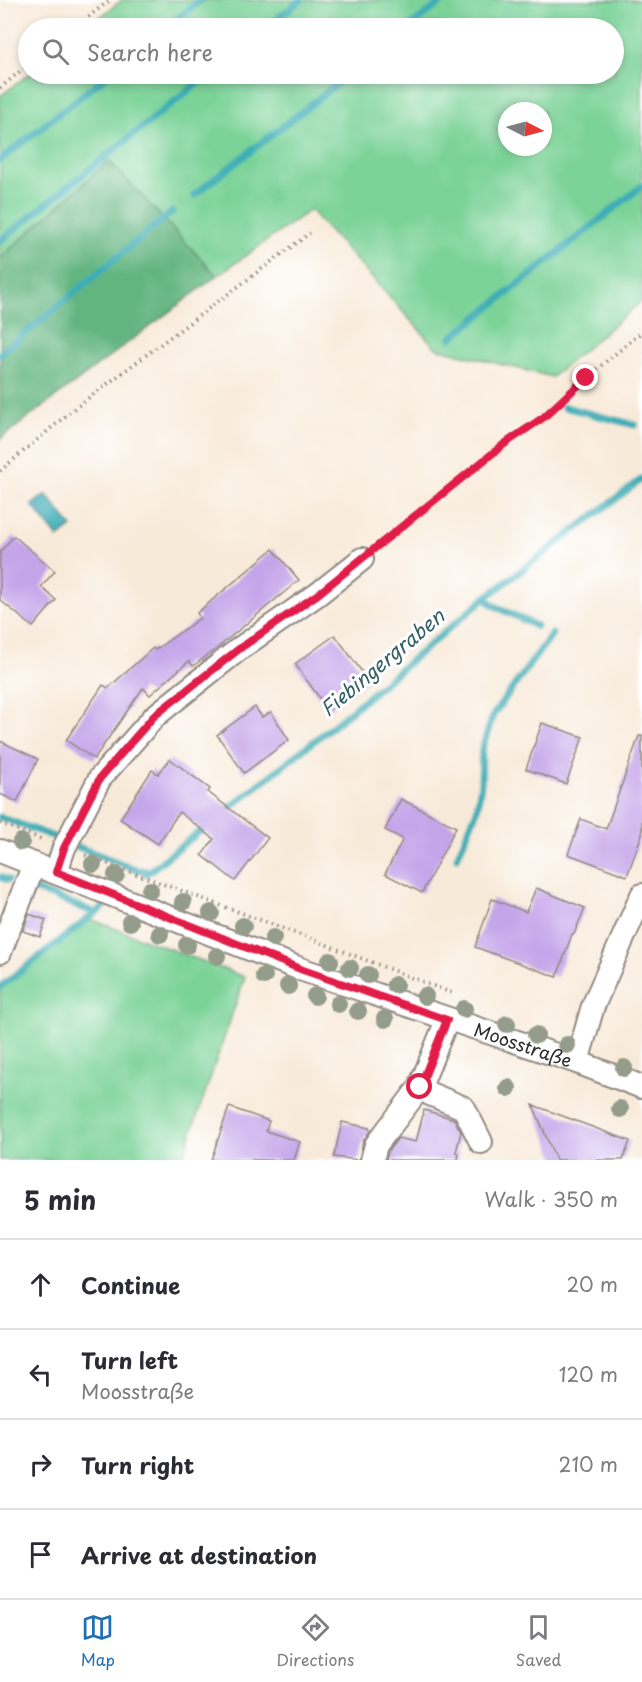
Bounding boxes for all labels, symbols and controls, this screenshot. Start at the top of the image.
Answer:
search box [18,18,624,84]
icon: search [39,35,72,68]
text: Search here [87,35,213,68]
north arrow [498,102,552,156]
route end [572,364,598,390]
water label: Fiebingergraben [313,600,452,723]
street label: Moosstraße [471,1015,576,1073]
route start [406,1073,432,1099]
text: 5 min [24,1180,96,1219]
text: Walk · 350 m [485,1184,618,1214]
icon: ahead [24,1268,57,1301]
text: Continue [81,1268,180,1301]
text: 20 m [566,1269,618,1299]
text: Turn left [81,1343,178,1376]
icon: left [24,1358,57,1391]
text: 120 m [559,1359,618,1389]
text: Moosstraße [81,1376,194,1406]
icon: right [24,1448,57,1481]
text: Turn right [81,1448,194,1481]
text: 210 m [559,1449,618,1479]
icon: arrive [24,1538,57,1571]
text: Arrive at destination [81,1538,317,1571]
tab: Map [81,1611,115,1671]
tab: Directions [276,1611,354,1671]
tab: Saved [516,1611,561,1671]

